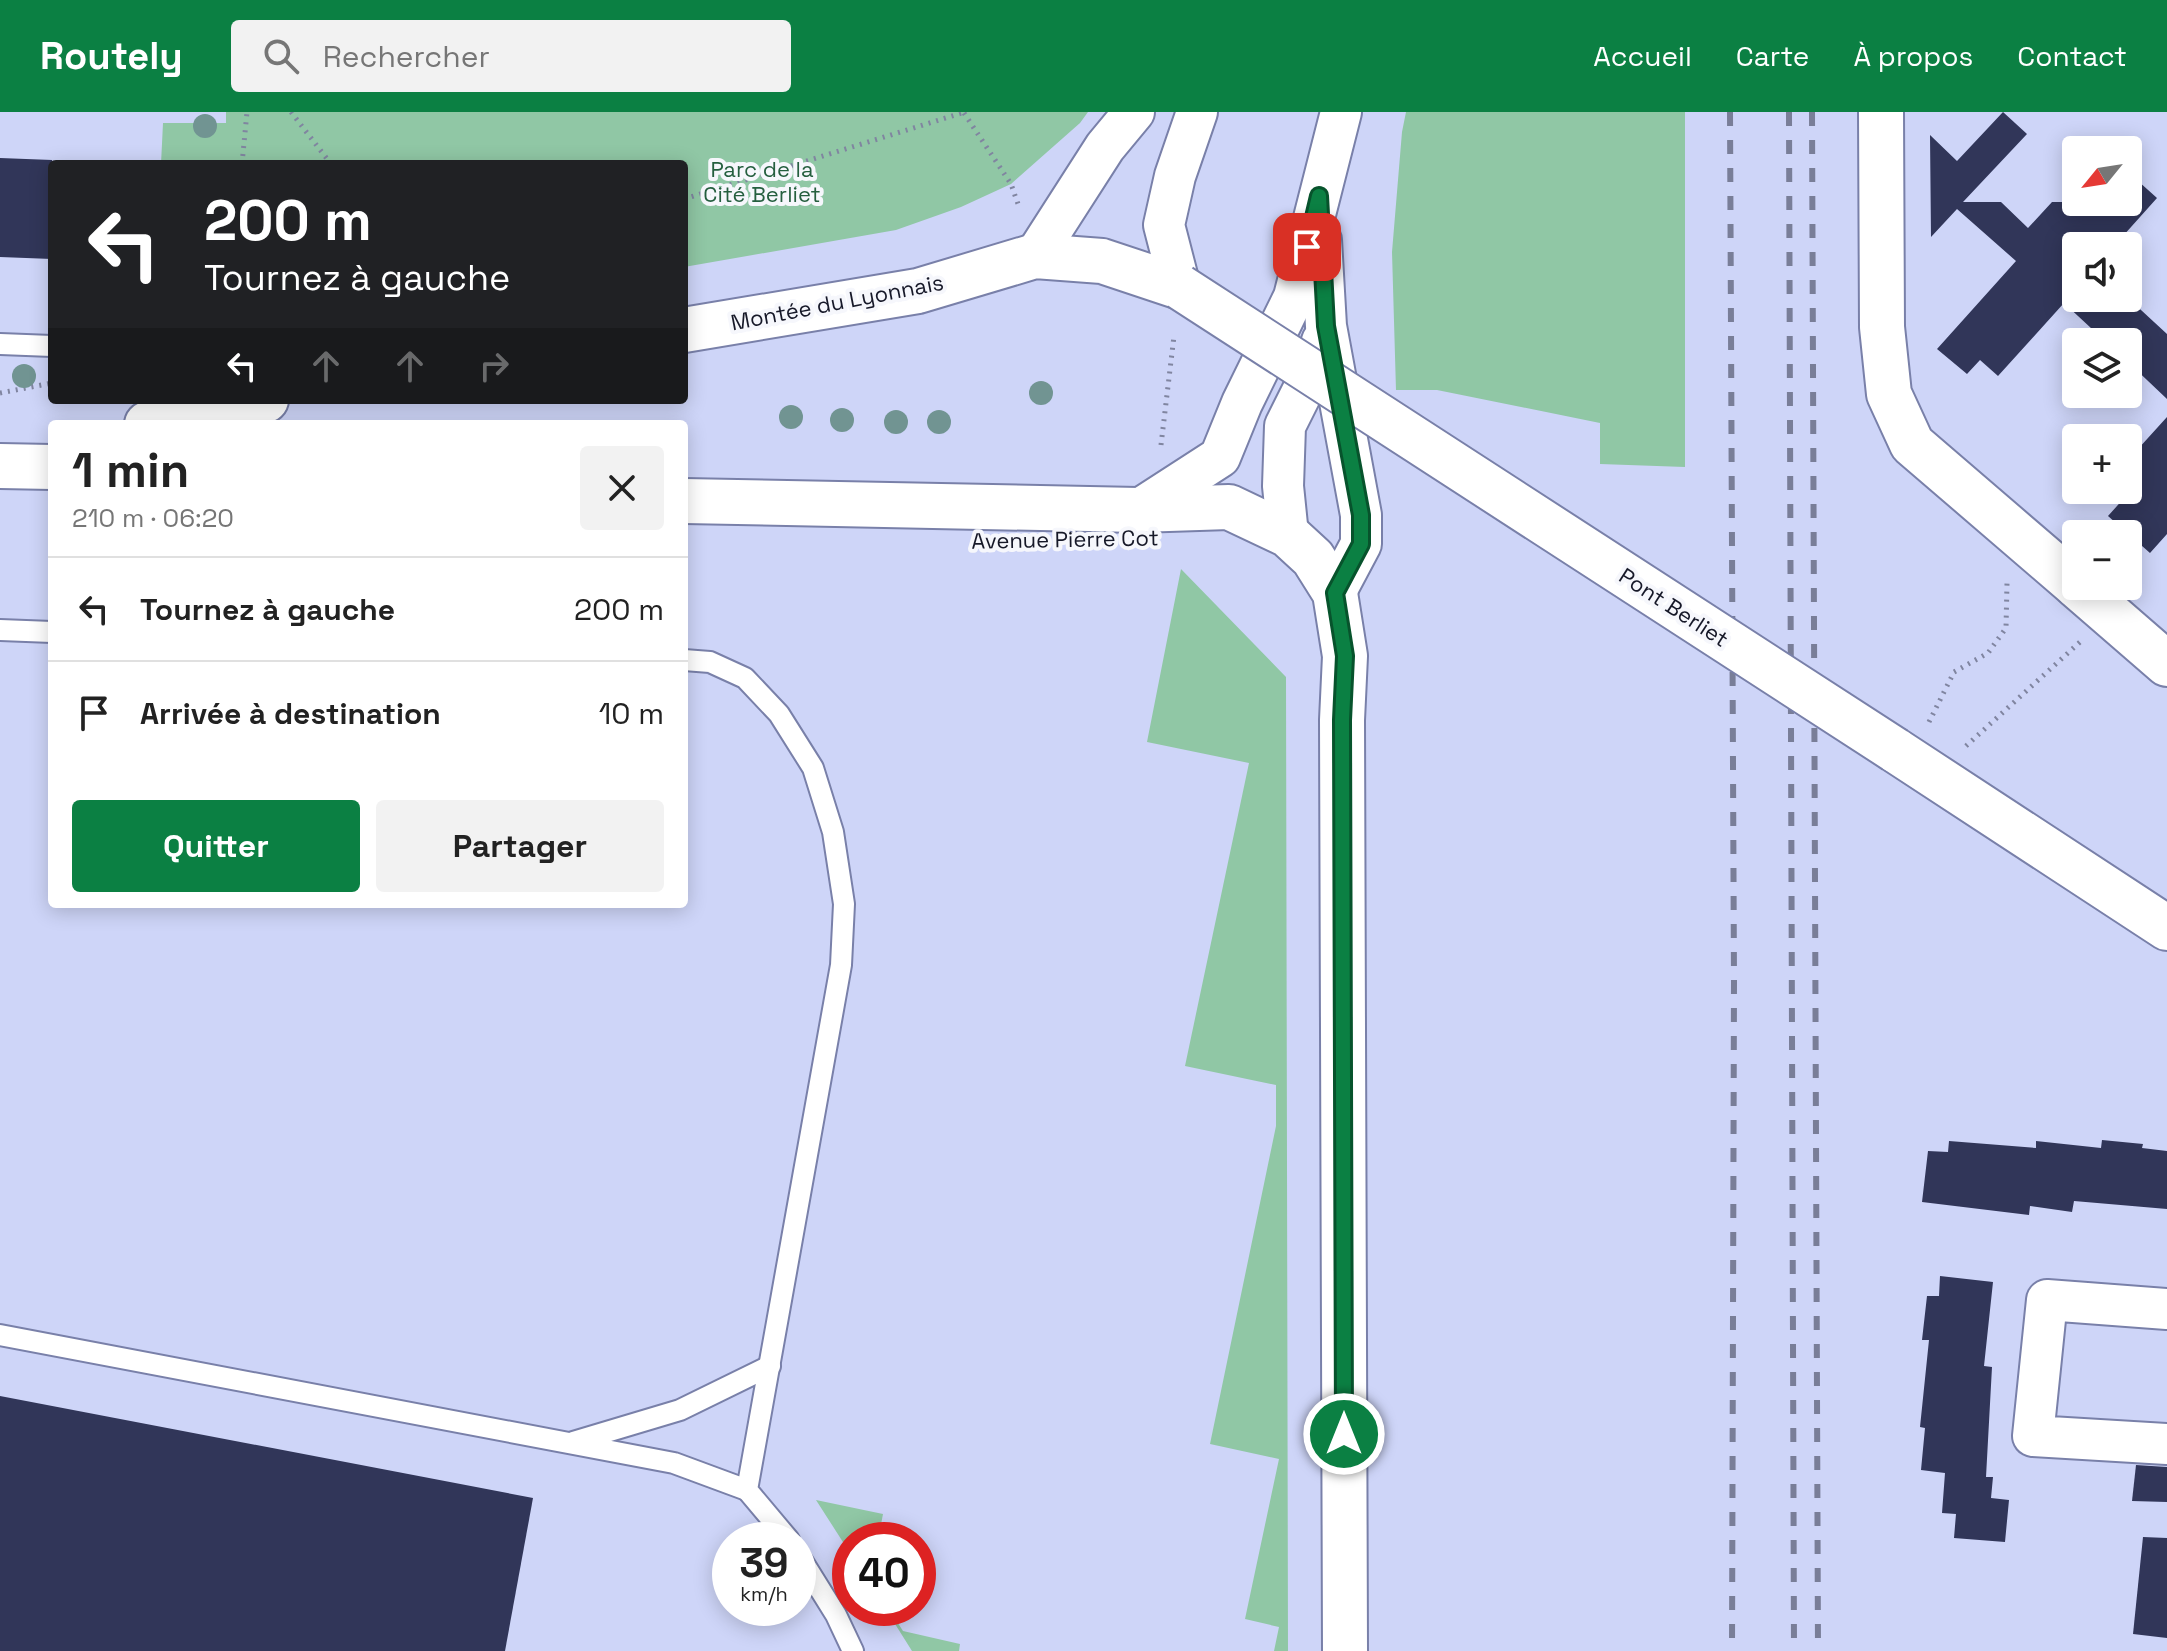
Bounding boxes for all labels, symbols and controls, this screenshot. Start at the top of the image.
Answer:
search box [231,20,791,92]
text: Routely [40,32,183,80]
icon: search [259,34,303,78]
text: Rechercher [323,37,490,76]
text: Accueil [1593,38,1692,74]
text: Carte [1736,38,1809,74]
text: À propos [1853,38,1973,74]
text: Contact [2017,38,2127,74]
north arrow [2062,136,2142,216]
map controls [2062,136,2142,600]
park label: Parc de la Cité Berliet [703,155,821,208]
text: 200 m [204,185,372,256]
icon: left [72,192,176,296]
pin [1273,213,1341,281]
icon: arrive [1285,225,1329,269]
button: sound [2062,232,2142,312]
text: Tournez à gauche [204,255,510,301]
street label: Montée du Lyonnais [728,268,946,336]
button: layers [2062,328,2142,408]
icon: left [220,344,264,388]
icon: ahead [304,344,348,388]
icon: ahead [388,344,432,388]
icon: right [472,344,516,388]
button: + [2062,424,2142,504]
text: 1 min [72,440,189,501]
button: close [580,446,664,530]
text: 210 m · 06:20 [72,501,234,535]
button: − [2062,520,2142,600]
street label: Avenue Pierre Cot [971,523,1159,555]
street label: Pont Berliet [1614,561,1734,653]
icon: left [72,587,116,631]
text: Tournez à gauche [140,590,395,629]
text: 200 m [574,590,664,629]
icon: arrive [72,691,116,735]
text: Arrivée à destination [140,694,441,733]
text: 10 m [599,694,664,733]
button: Quitter [72,800,360,892]
button: Partager [376,800,664,892]
position arrow [1302,1392,1386,1476]
speed limit sign: 40 [832,1522,936,1626]
text: 39 [739,1538,789,1589]
text: km/h [740,1581,788,1607]

